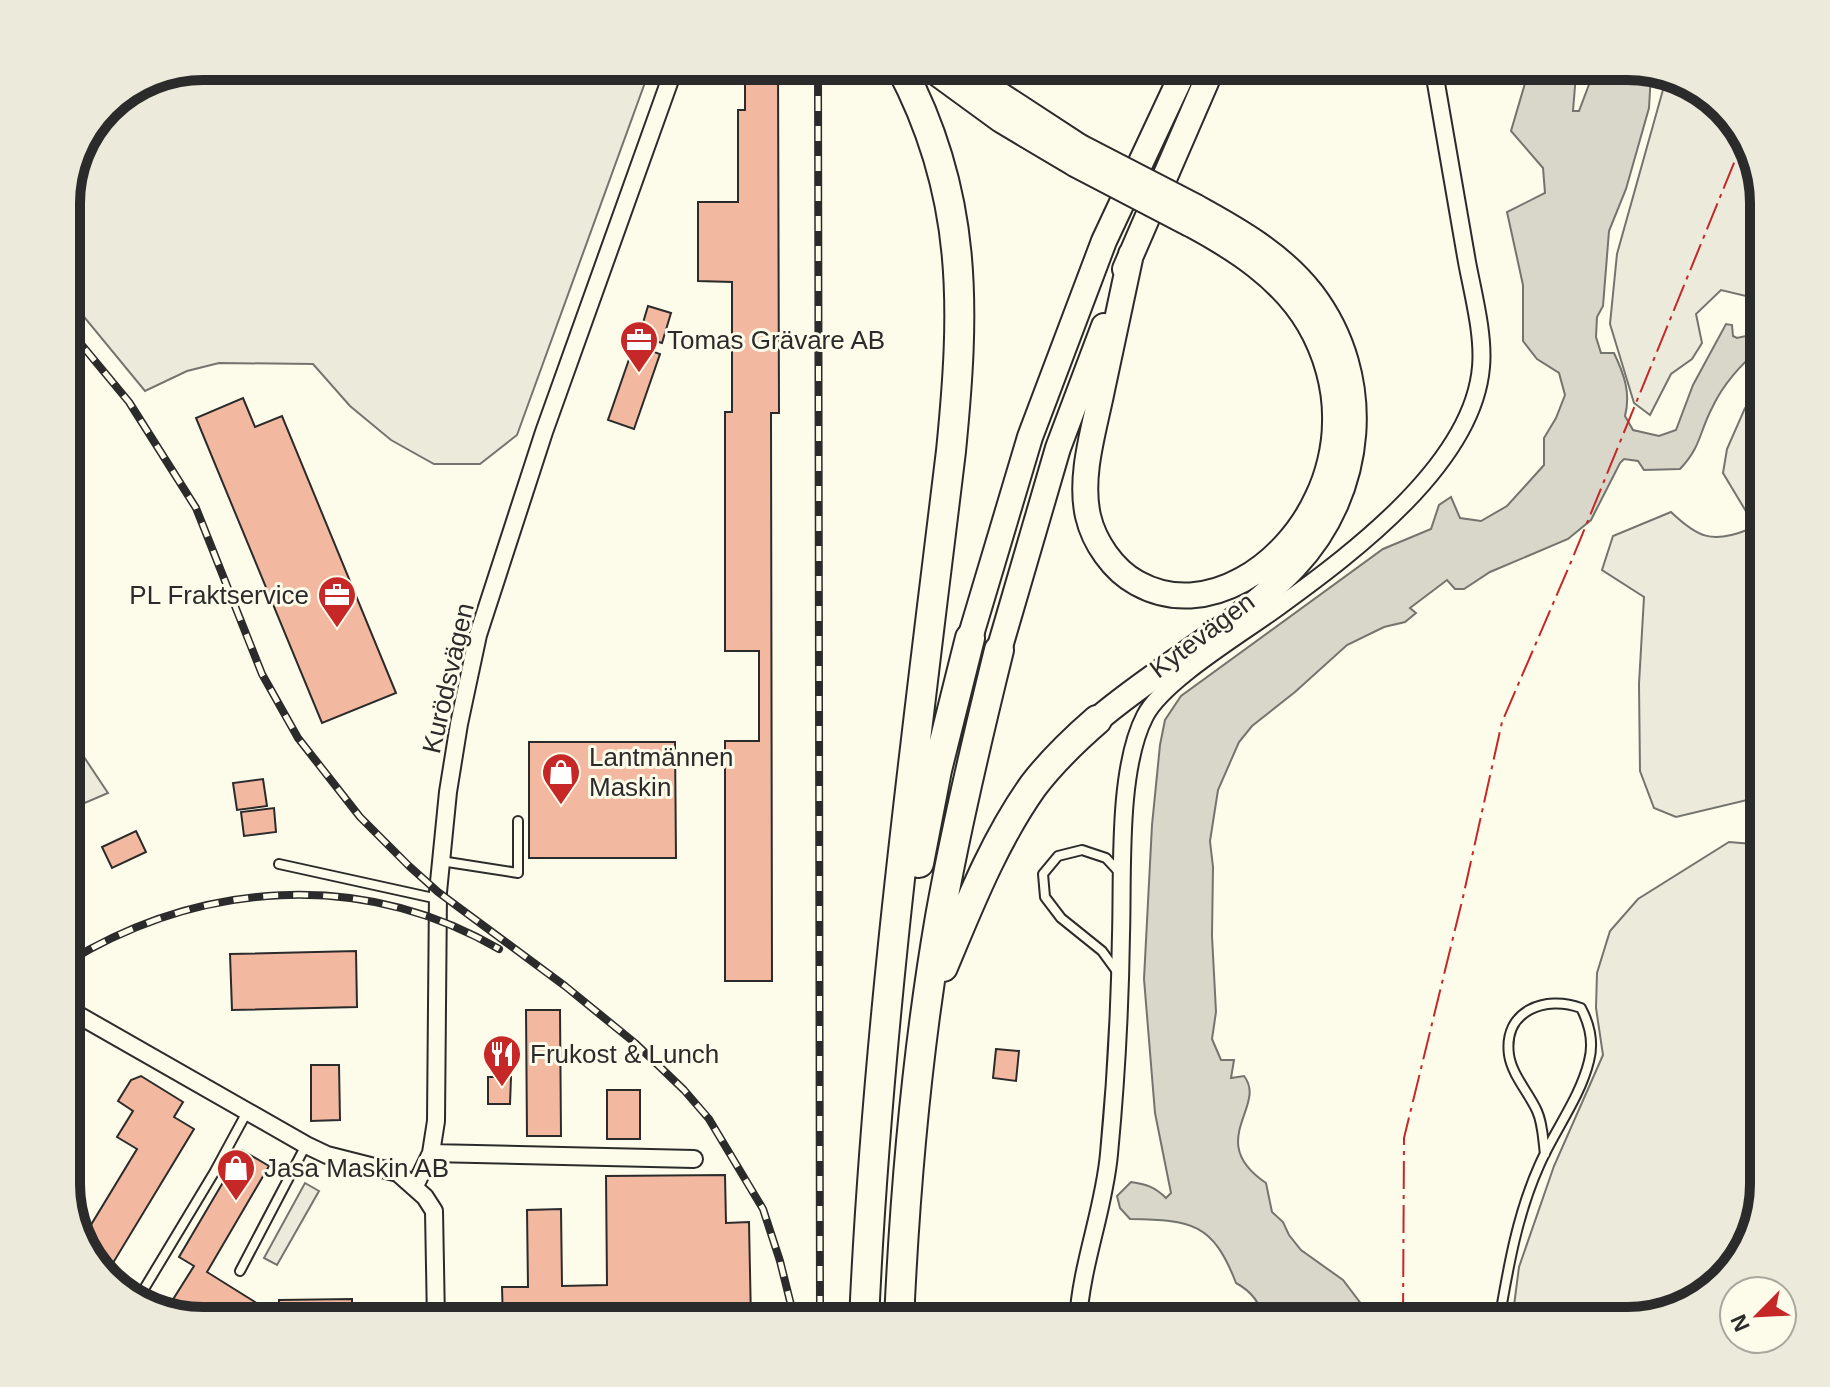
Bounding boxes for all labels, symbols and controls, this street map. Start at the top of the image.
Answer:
office icon: Tomas Grävare AB [618,319,660,374]
place label: Tomas Grävare AB [667,325,885,355]
office icon: PL Fraktservice [316,574,358,629]
place label: PL Fraktservice [129,580,309,610]
street label: Kytevägen [1144,586,1260,684]
street label: Kurödsvägen [416,600,480,756]
place label: Lantmännen Maskin [589,742,734,802]
shop icon: Lantmännen Maskin [540,751,582,806]
restaurant icon: Frukost & Lunch [481,1033,523,1088]
place label: Frukost & Lunch [530,1039,719,1069]
shop icon: Jasa Maskin AB [215,1147,257,1202]
place label: Jasa Maskin AB [264,1153,449,1183]
north arrow [1718,1275,1798,1355]
text: N [1726,1311,1755,1335]

